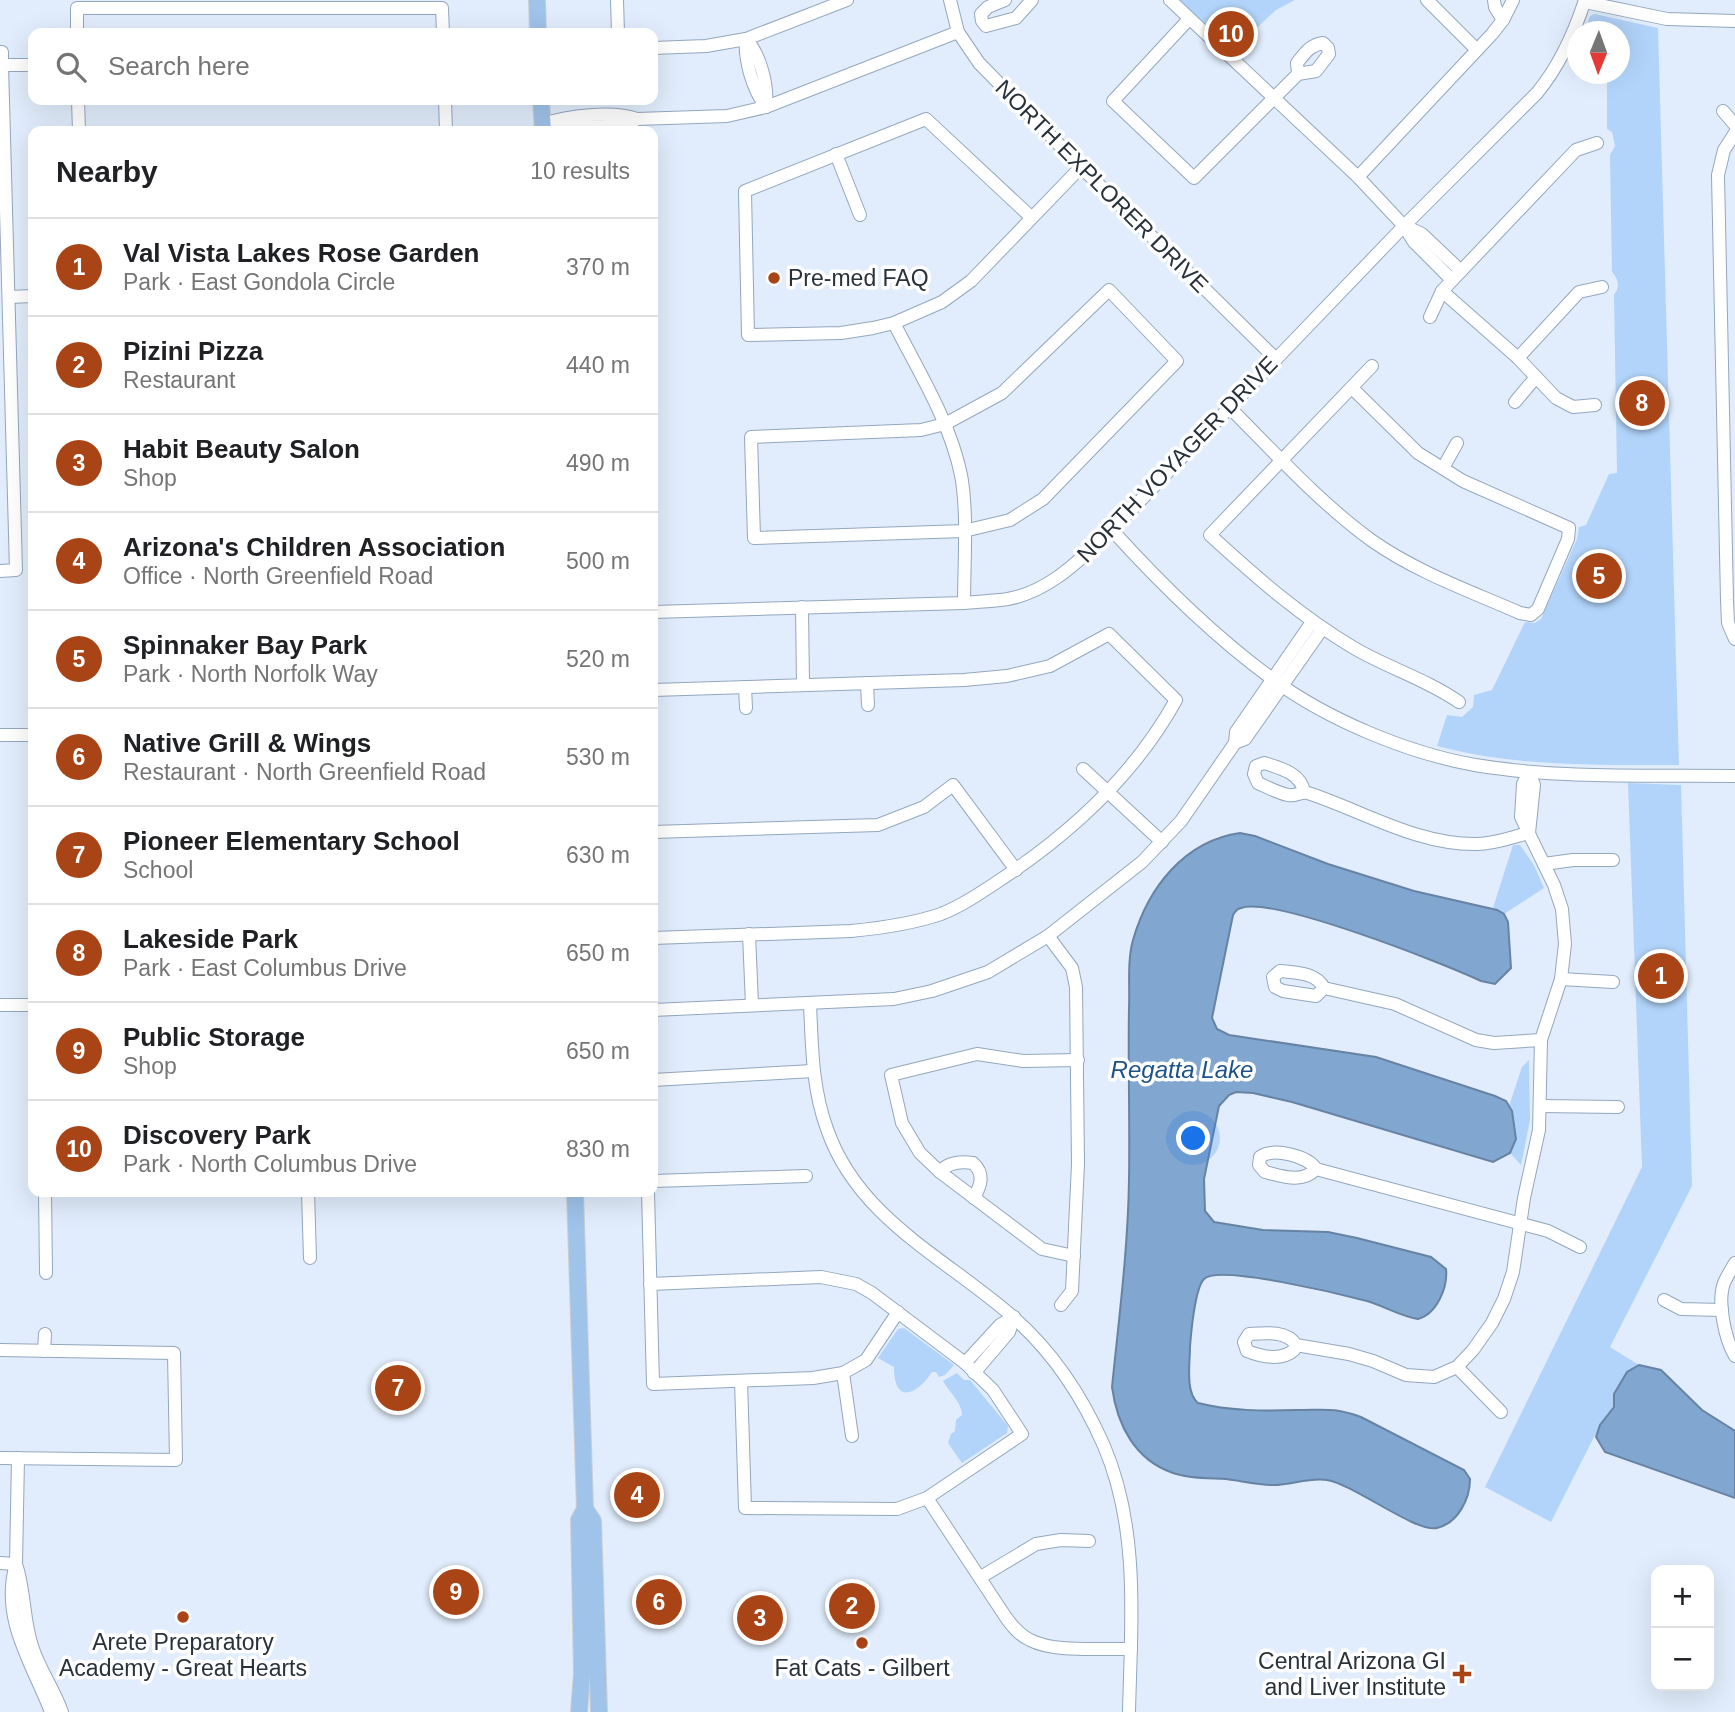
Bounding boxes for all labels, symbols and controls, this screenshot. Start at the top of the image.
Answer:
pin: 10 [1208,8,1254,60]
north arrow [1567,21,1630,84]
search box [28,28,658,105]
icon: search [52,48,90,86]
text: Search here [108,51,250,81]
street label: NORTH EXPLORER DRIVE [990,74,1214,298]
text: Nearby [56,155,158,188]
text: 10 results [530,158,630,184]
text: Val Vista Lakes Rose Garden [123,238,479,268]
text: 1 [73,254,85,280]
text: 370 m [566,254,630,280]
place label: Pre-med FAQ [788,265,929,291]
text: Park · East Gondola Circle [123,269,395,295]
marker: Pre-med FAQ [766,270,782,286]
text: Pizini Pizza [123,336,263,366]
street label: NORTH VOYAGER DRIVE [1072,351,1282,567]
text: 2 [73,352,85,378]
text: 440 m [566,352,630,378]
text: Restaurant [123,367,236,393]
pin: 8 [1619,377,1665,429]
text: Habit Beauty Salon [123,434,360,464]
text: 3 [73,450,85,476]
text: 490 m [566,450,630,476]
text: Shop [123,465,177,491]
text: Arizona's Children Association [123,532,505,562]
text: 4 [73,548,85,574]
text: 500 m [566,548,630,574]
pin: 5 [1576,550,1622,602]
text: Office · North Greenfield Road [123,563,433,589]
text: Spinnaker Bay Park [123,630,367,660]
text: 5 [73,646,85,672]
text: 520 m [566,646,630,672]
text: Park · North Norfolk Way [123,661,378,687]
text: Native Grill & Wings [123,728,371,758]
text: 6 [73,744,85,770]
text: 530 m [566,744,630,770]
text: Restaurant · North Greenfield Road [123,759,486,785]
text: Pioneer Elementary School [123,826,460,856]
text: 7 [73,842,85,868]
text: 630 m [566,842,630,868]
text: School [123,857,193,883]
text: Lakeside Park [123,924,298,954]
text: 8 [73,940,85,966]
text: 650 m [566,940,630,966]
pin: 1 [1638,950,1684,1002]
text: Park · East Columbus Drive [123,955,407,981]
text: Public Storage [123,1022,305,1052]
text: 9 [73,1038,85,1064]
text: 650 m [566,1038,630,1064]
text: Shop [123,1053,177,1079]
water label: Regatta Lake [1111,1056,1253,1083]
text: Discovery Park [123,1120,311,1150]
your location [1176,1121,1210,1155]
text: 10 [66,1136,92,1162]
text: 830 m [566,1136,630,1162]
text: Park · North Columbus Drive [123,1151,417,1177]
pin: 7 [375,1362,421,1414]
pin: 4 [614,1469,660,1521]
map controls [1651,1565,1714,1691]
button: + [1651,1565,1714,1628]
pin: 9 [433,1566,479,1618]
pin: 6 [636,1576,682,1628]
pin: 2 [829,1580,875,1632]
pin: 3 [737,1592,783,1644]
marker: Arete Preparatory Academy - Great Hearts [175,1609,191,1625]
button: − [1651,1628,1714,1691]
place label: Arete Preparatory Academy - Great Hearts [59,1629,307,1681]
marker: Fat Cats - Gilbert [854,1635,870,1651]
place label: Central Arizona GI and Liver Institute [1258,1648,1446,1700]
place label: Fat Cats - Gilbert [774,1655,950,1681]
marker: Central Arizona GI and Liver Institute [1452,1664,1472,1684]

